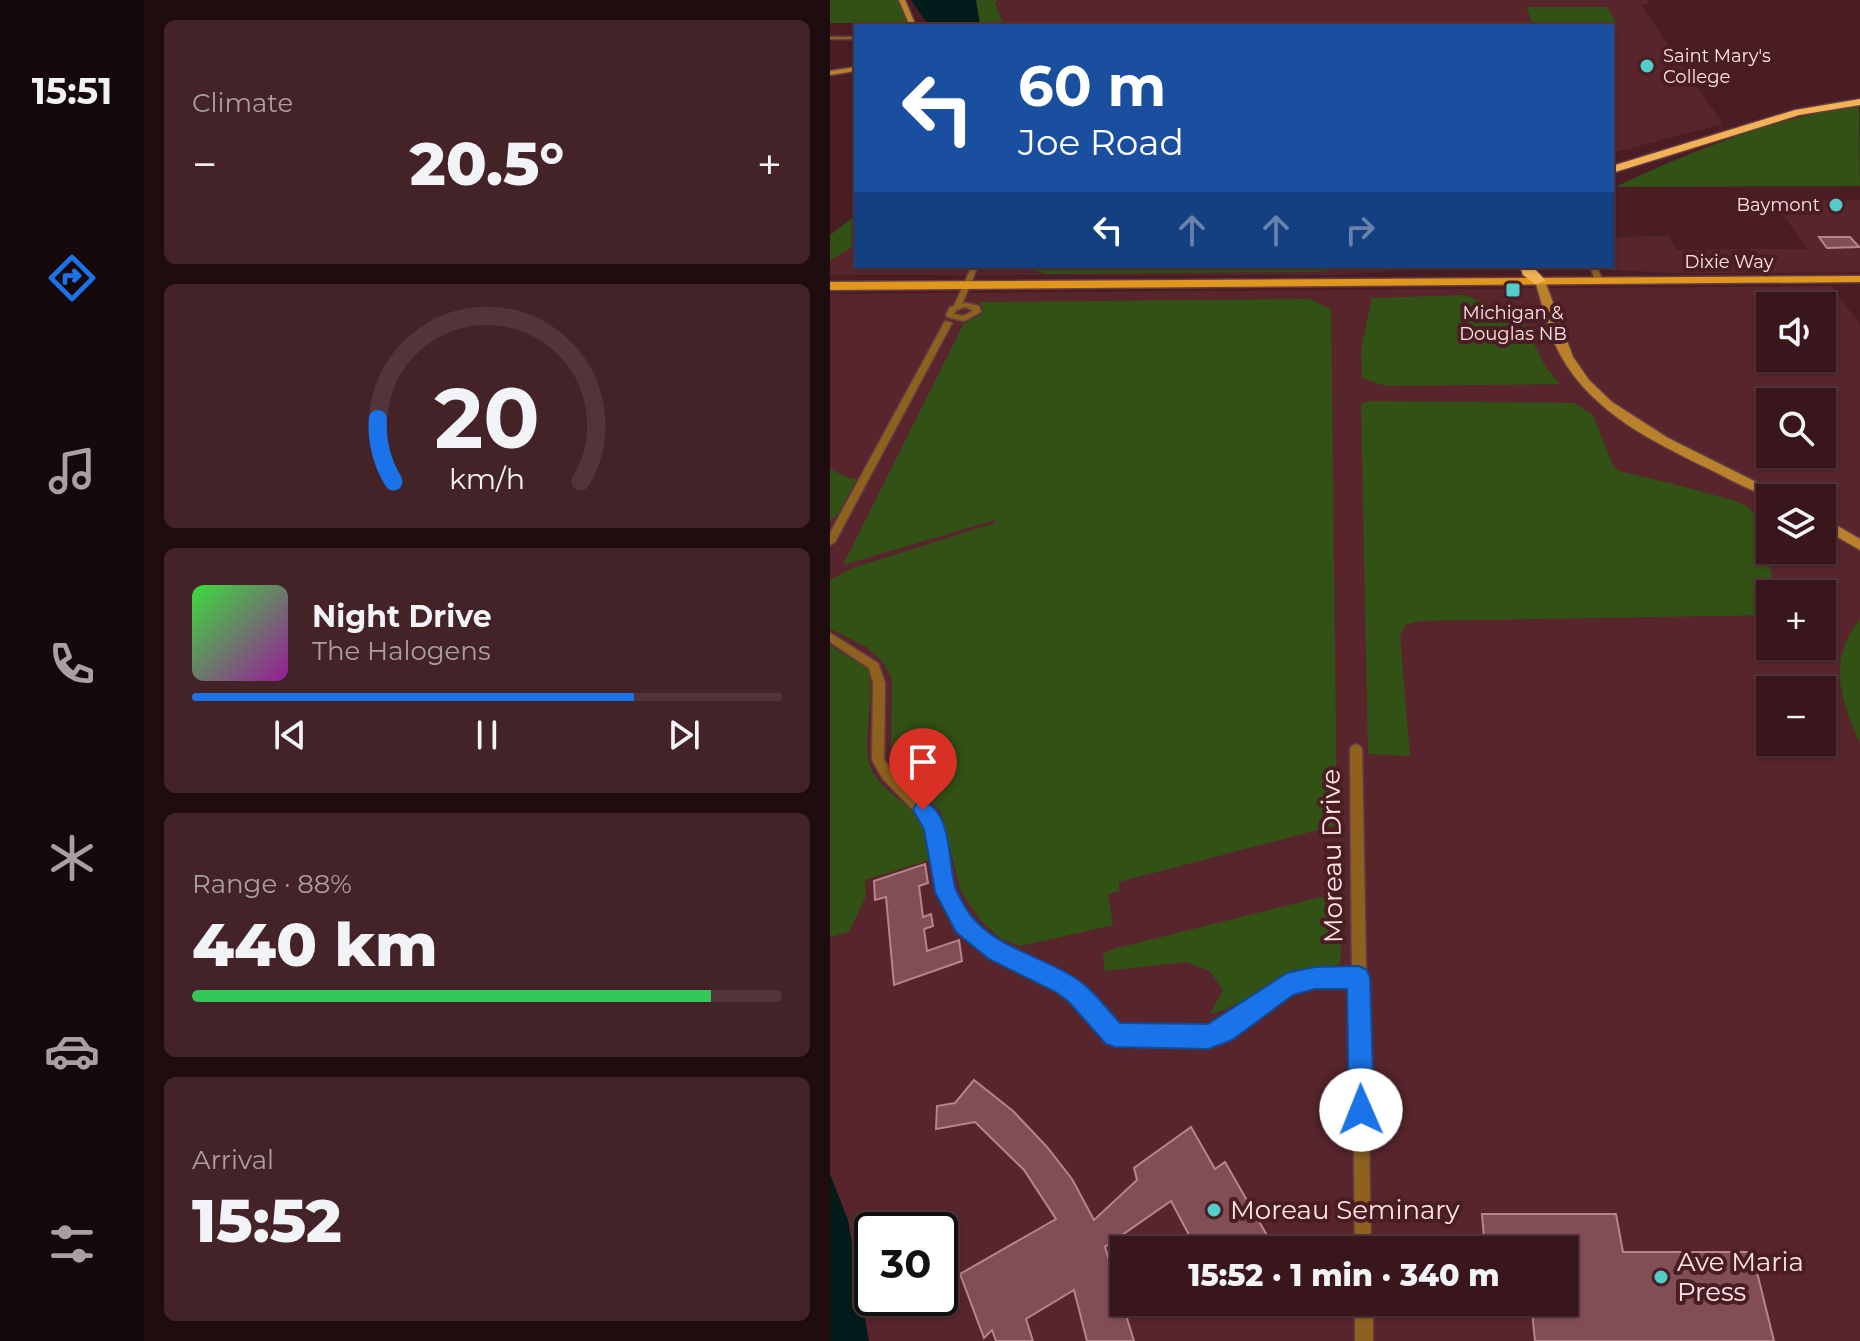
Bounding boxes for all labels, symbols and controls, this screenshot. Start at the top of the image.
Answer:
place label: Saint Mary's College [1663,45,1771,88]
text: 60 m [1018,52,1166,120]
icon: left [886,56,990,160]
marker: Saint Mary's College [1638,57,1656,75]
text: 15:51 [32,69,112,113]
text: Climate [192,87,293,119]
text: Joe Road [1018,120,1184,164]
text: 20.5° [410,127,564,200]
text: − [192,137,217,191]
text: + [757,137,782,191]
place label: Baymont [1737,194,1820,216]
marker: Baymont [1827,196,1845,214]
icon: left [1086,208,1130,252]
icon: ahead [1170,208,1214,252]
icon: ahead [1254,208,1298,252]
icon: right [1338,208,1382,252]
icon: directions [44,250,100,306]
street label: Dixie Way [1685,251,1774,273]
marker: Michigan & Douglas NB [1504,281,1522,299]
map controls [1756,292,1836,756]
button: sound [1756,292,1836,372]
place label: Michigan & Douglas NB [1459,302,1567,345]
text: 20 [434,367,540,469]
button: search [1756,388,1836,468]
icon: music [44,443,100,499]
text: km/h [449,461,525,496]
button: layers [1756,484,1836,564]
button: + [1756,580,1836,660]
text: Night Drive [312,598,492,635]
text: The Halogens [312,635,491,667]
icon: phone [44,636,100,692]
button: − [1756,676,1836,756]
icon: previous [268,713,312,757]
icon: pause [465,713,509,757]
icon: next [662,713,706,757]
pin [889,728,957,810]
icon: arrive [901,740,945,784]
street label: Moreau Drive [1314,769,1350,943]
icon: climate [44,830,100,886]
text: Range · 88% [192,868,352,900]
text: 440 km [192,908,438,981]
icon: car [44,1023,100,1079]
position arrow [1319,1068,1403,1152]
text: Arrival [192,1144,274,1176]
text: 15:52 [192,1184,342,1257]
place label: Moreau Seminary [1230,1194,1461,1226]
marker: Moreau Seminary [1205,1201,1223,1219]
speed limit sign: 30 [854,1212,958,1316]
icon: filters [44,1216,100,1272]
place label: Ave Maria Press [1677,1246,1804,1308]
text: 15:52 · 1 min · 340 m [1188,1257,1500,1294]
marker: Ave Maria Press [1652,1268,1670,1286]

